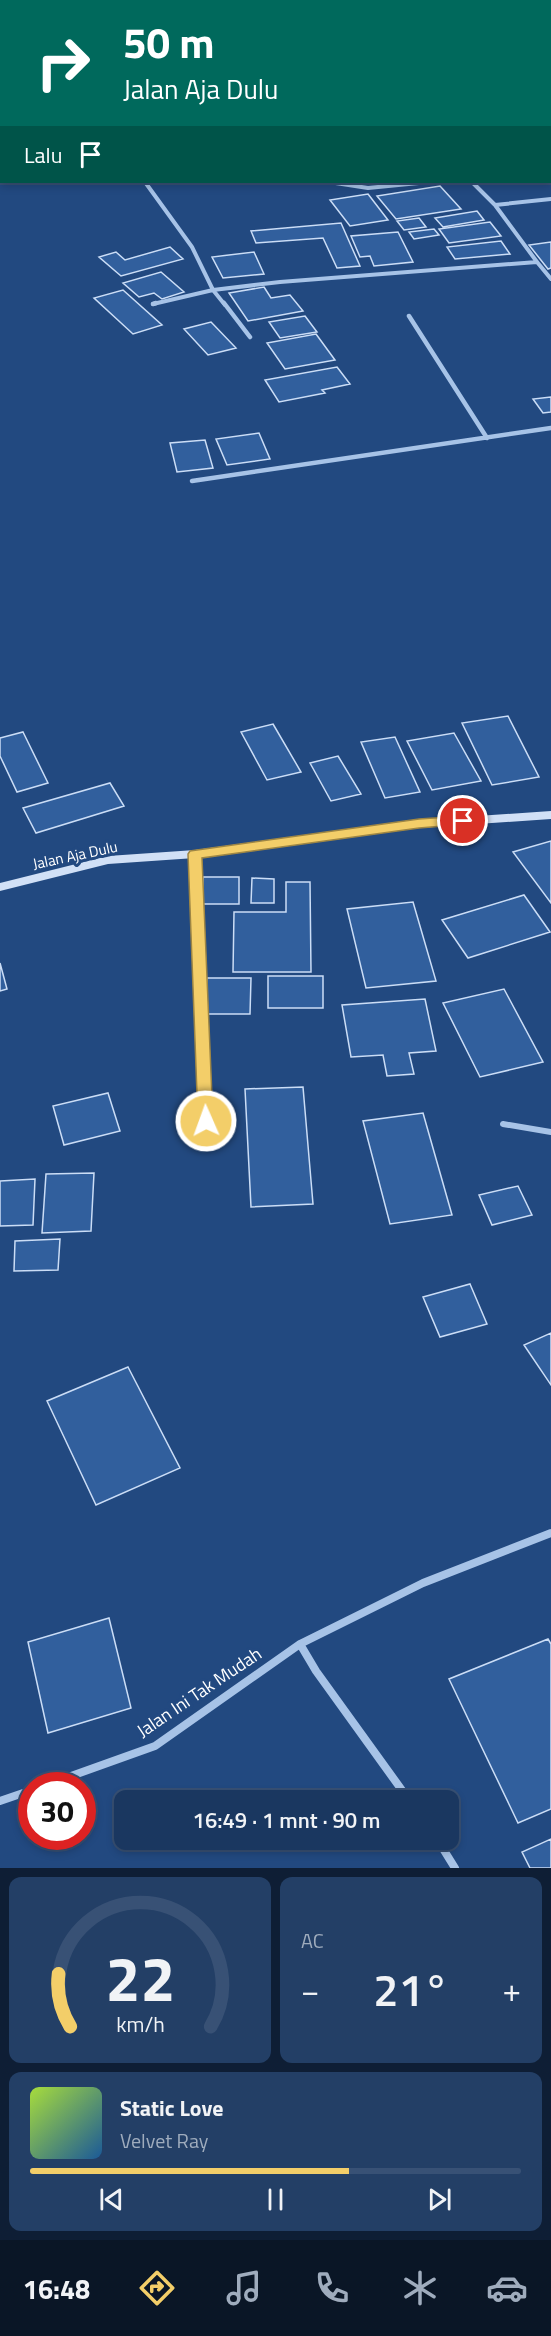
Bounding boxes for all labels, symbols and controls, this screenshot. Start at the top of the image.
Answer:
text: 50 m [123,10,215,74]
icon: right [24,24,102,102]
text: Jalan Aja Dulu [123,68,278,109]
text: Lalu [24,138,62,172]
icon: arrive [74,138,107,171]
pin [437,795,488,846]
icon: arrive [446,804,479,837]
street label: Jalan Aja Dulu [30,835,120,875]
position arrow [174,1089,238,1153]
street label: Jalan Ini Tak Mudah [131,1640,267,1744]
speed limit sign: 30 [18,1772,96,1850]
text: 16:49 · 1 mnt · 90 m [193,1803,380,1837]
text: AC [301,1925,324,1956]
text: 22 [105,1930,175,2025]
text: 21° [373,1955,449,2023]
text: − [301,1965,319,2015]
text: + [503,1965,521,2015]
text: km/h [116,2008,164,2040]
text: Static Love [120,2091,223,2125]
text: Velvet Ray [120,2125,209,2156]
icon: previous [95,2183,128,2216]
icon: pause [259,2183,292,2216]
icon: next [423,2183,456,2216]
icon: directions [136,2267,178,2309]
icon: music [223,2267,265,2309]
icon: phone [311,2267,353,2309]
icon: climate [399,2267,441,2309]
icon: car [486,2267,528,2309]
text: 16:48 [23,2268,90,2309]

